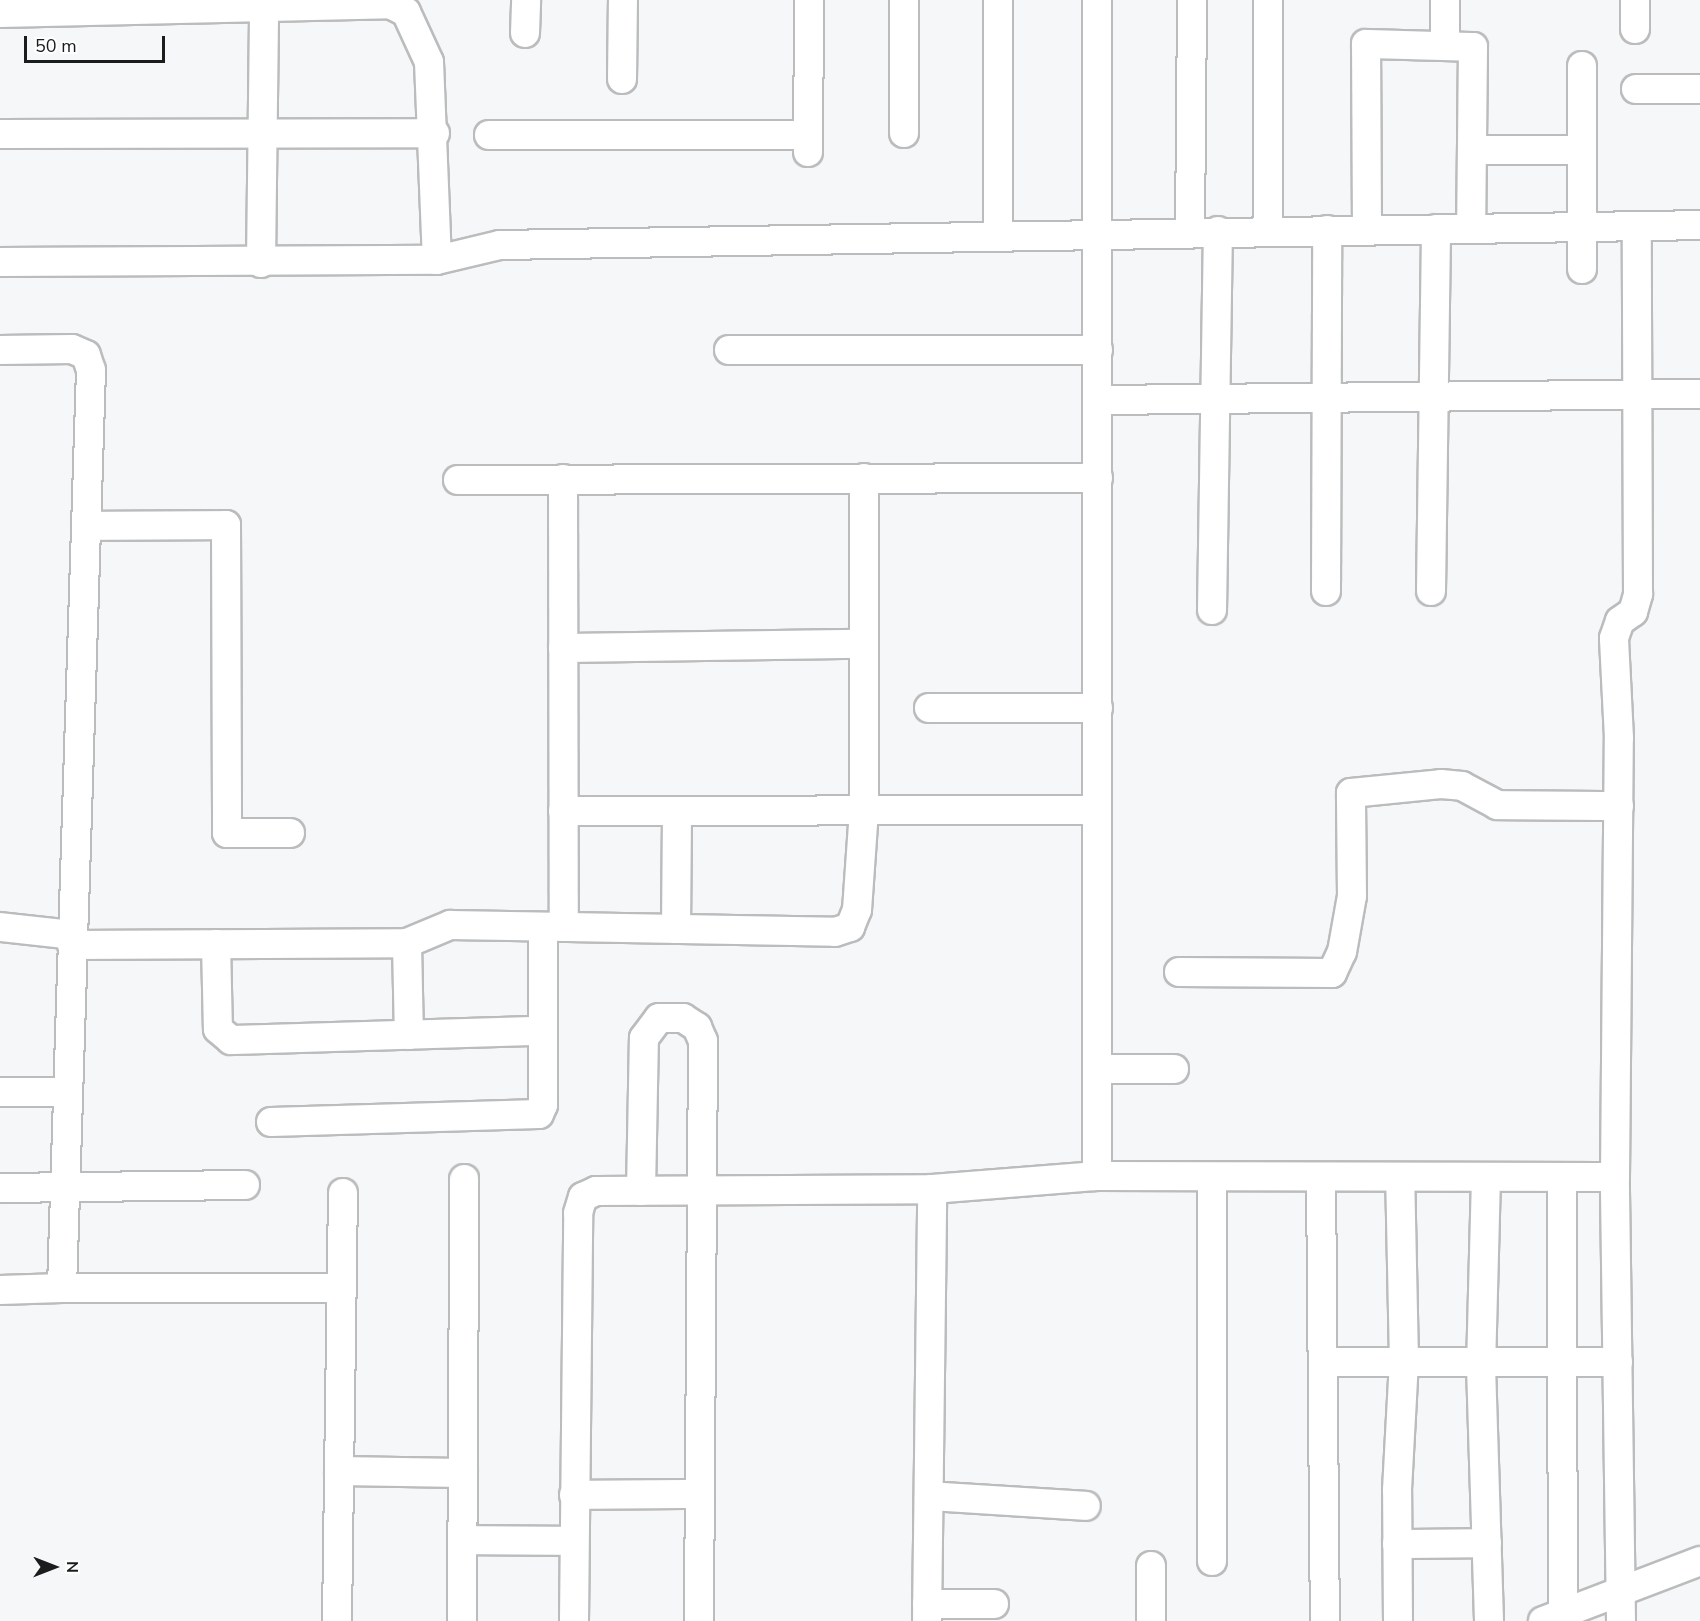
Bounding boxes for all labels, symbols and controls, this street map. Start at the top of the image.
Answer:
scale bar [27,24,168,62]
text: 50 m [35,34,77,58]
north arrow [24,1537,84,1597]
text: N [61,1561,83,1573]

